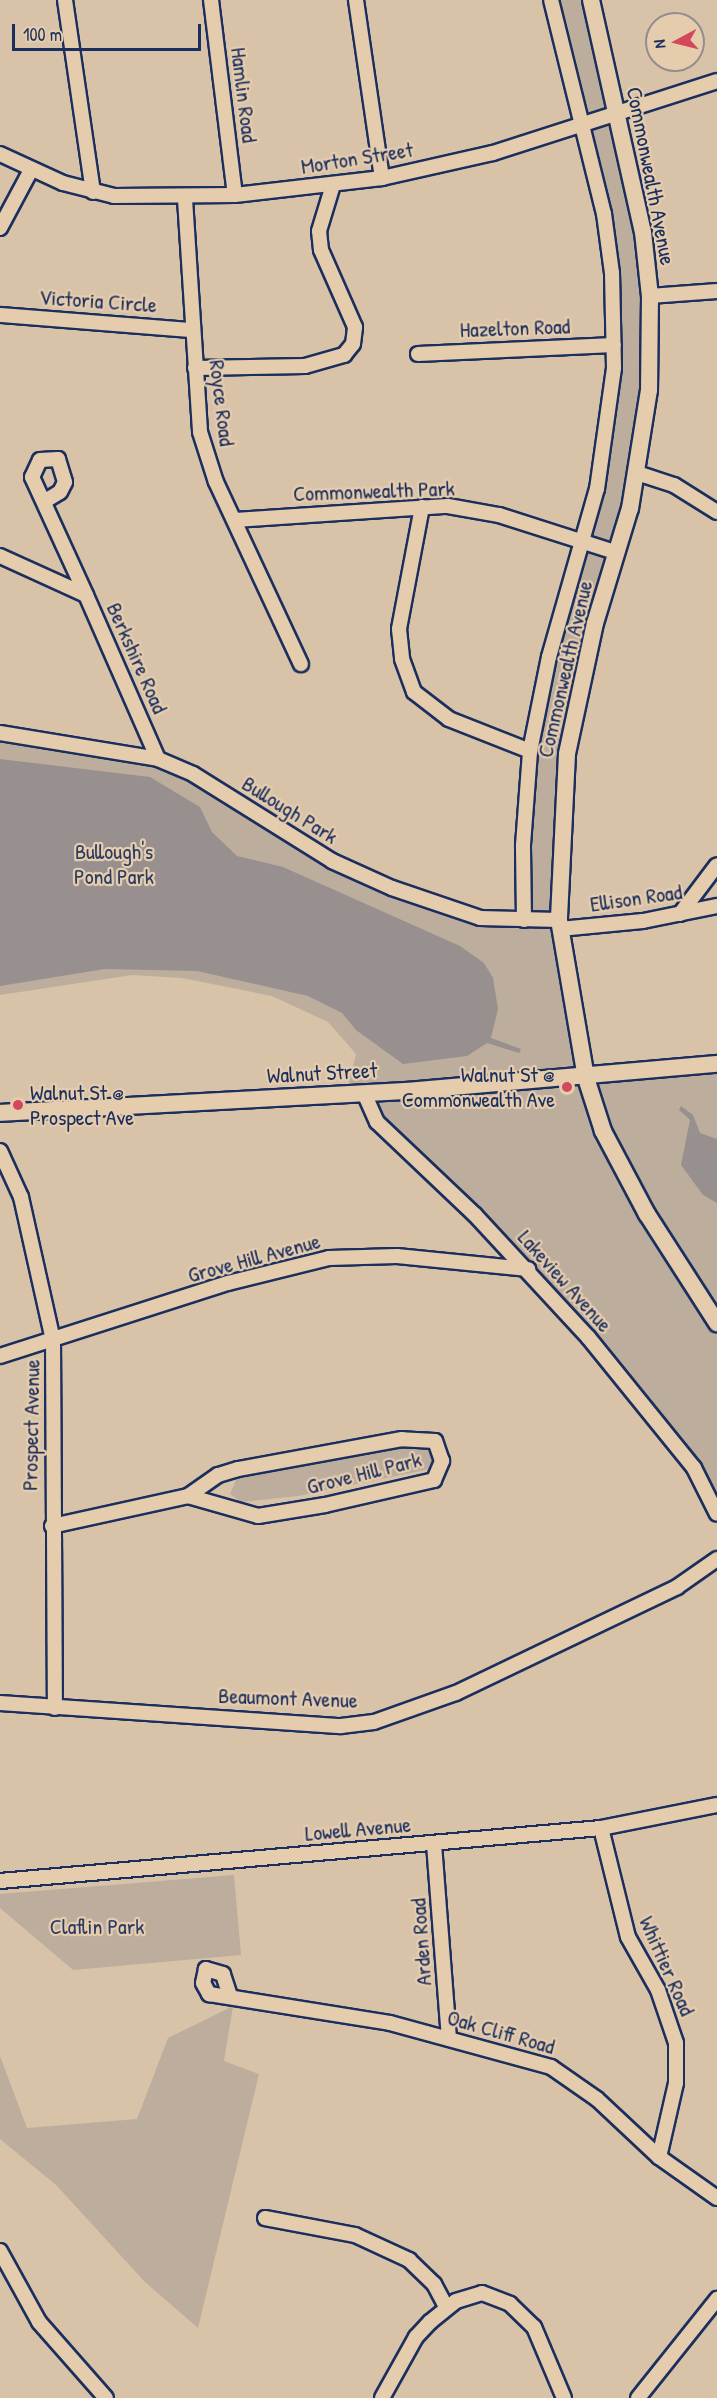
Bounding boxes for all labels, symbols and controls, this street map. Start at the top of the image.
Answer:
scale bar [15,12,204,50]
north arrow [645,12,705,72]
text: 100 m [23,22,62,47]
text: N [648,38,671,50]
street label: Hamlin Road [225,46,263,144]
street label: Commonwealth Avenue [621,85,681,267]
street label: Morton Street [299,136,415,180]
street label: Victoria Circle [38,284,158,318]
street label: Hazelton Road [459,313,571,343]
street label: Royce Road [204,358,240,448]
street label: Commonwealth Park [293,475,455,507]
street label: Commonwealth Avenue [532,578,598,760]
street label: Berkshire Road [101,599,173,717]
street label: Bullough Park [237,770,343,850]
park label: Bullough's Pond Park [74,838,154,890]
street label: Ellison Road [588,878,684,918]
street label: Walnut Street [266,1057,378,1089]
place label: Walnut St @ Commonwealth Ave [402,1061,555,1112]
place label: Walnut St @ Prospect Ave [30,1079,134,1130]
marker: Walnut St @ Commonwealth Ave [560,1080,574,1094]
marker: Walnut St @ Prospect Ave [11,1098,25,1112]
street label: Lakeview Avenue [512,1225,618,1337]
street label: Grove Hill Avenue [185,1228,323,1288]
street label: Prospect Avenue [17,1359,45,1491]
street label: Grove Hill Park [304,1446,424,1500]
street label: Beaumont Avenue [218,1682,358,1714]
street label: Lowell Avenue [304,1811,412,1847]
street label: Arden Road [405,1897,437,1987]
street label: Whittier Road [633,1912,701,2020]
park label: Claflin Park [50,1914,144,1940]
street label: Oak Cliff Road [444,2004,558,2060]

